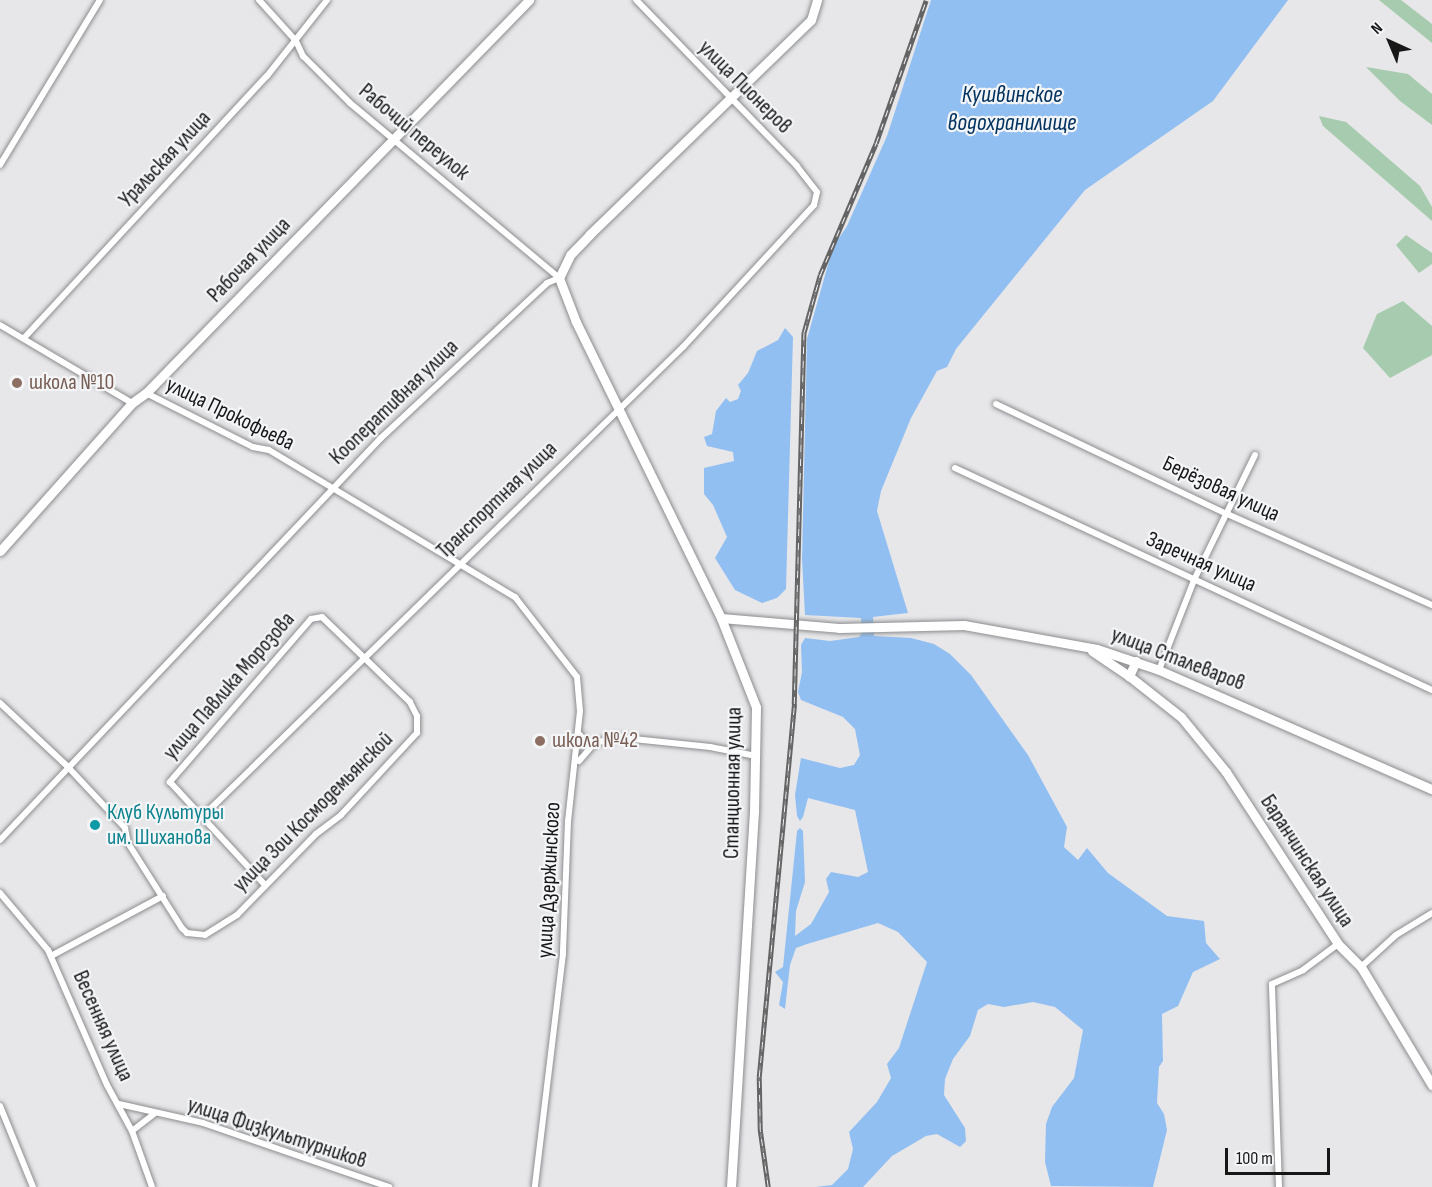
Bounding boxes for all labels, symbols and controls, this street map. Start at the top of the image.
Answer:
north arrow [1360,12,1420,72]
text: N [1367,19,1387,38]
street label: улица Пионеров [693,35,797,139]
street label: Рабочий переулок [353,78,475,186]
water label: Кушвинское водохранилище [948,81,1076,137]
street label: Уральская улица [114,105,216,213]
street label: Рабочая улица [202,212,296,308]
street label: Кооперативная улица [324,334,464,470]
place label: школа №10 [29,370,114,396]
street label: улица Прокофьева [161,372,299,456]
marker: школа №10 [10,376,24,390]
street label: Транспортная улица [431,436,563,564]
street label: Берёзовая улица [1158,450,1284,528]
street label: Заречная улица [1142,526,1260,598]
street label: улица Павлика Морозова [158,607,300,765]
street label: улица Сталеваров [1107,621,1249,697]
street label: Станционная улица [718,707,748,859]
street label: улица Зои Космодемьянской [227,726,399,898]
place label: школа №42 [552,728,638,754]
marker: школа №42 [533,734,547,748]
street label: Баранчинская улица [1254,790,1360,932]
place label: Клуб Культуры им. Шиханова [107,799,224,850]
street label: улица Дзержинского [532,801,566,959]
marker: Клуб Культуры им. Шиханова [88,818,102,832]
street label: Весенняя улица [67,967,139,1085]
street label: улица Физкультурников [184,1092,370,1174]
scale bar [1228,1136,1333,1174]
text: 100 m [1236,1148,1273,1169]

